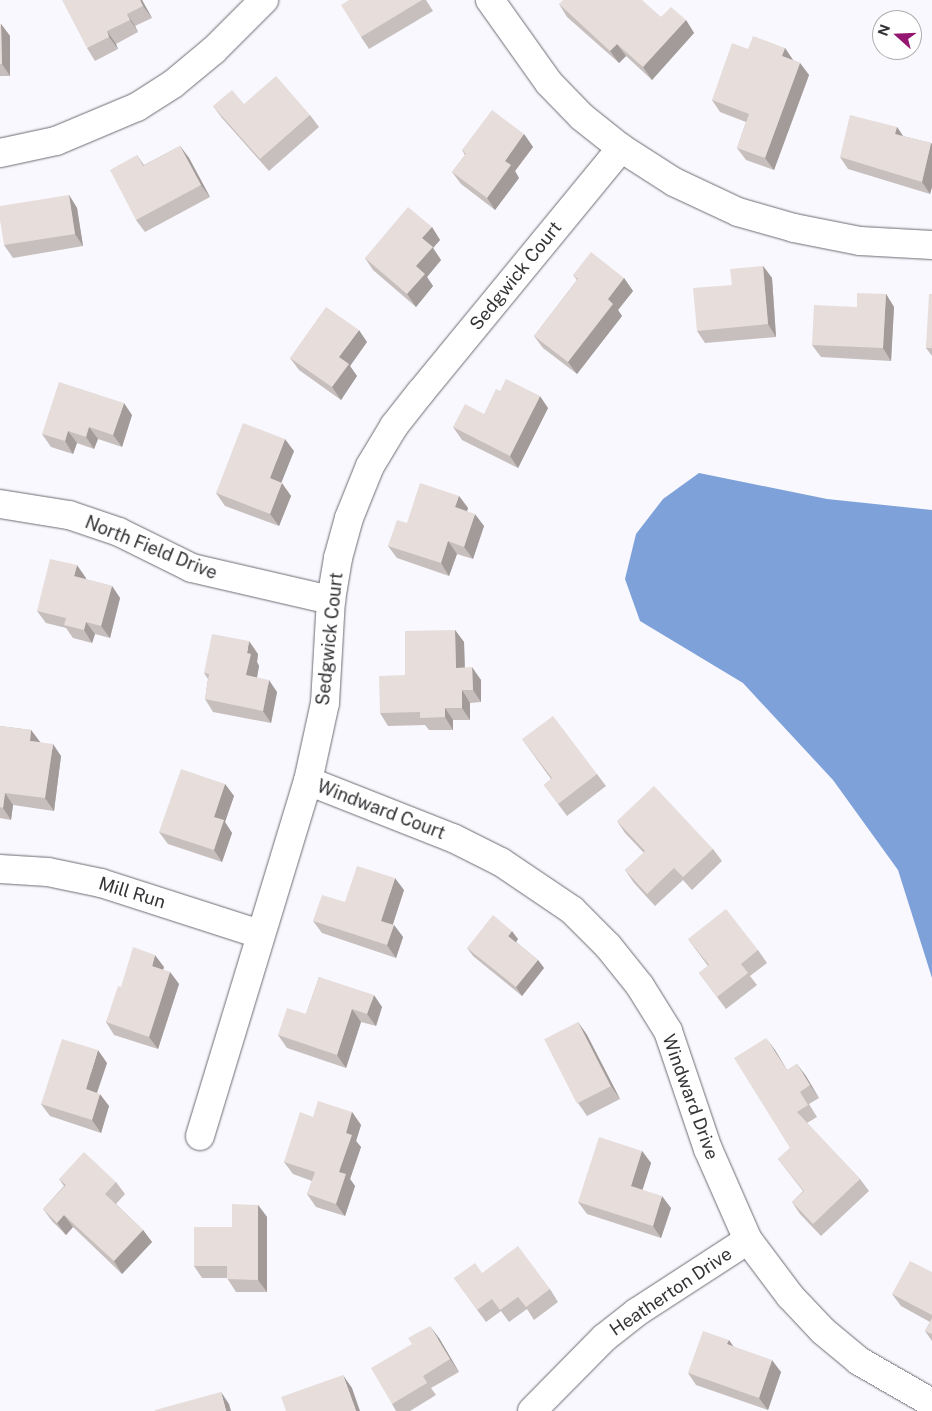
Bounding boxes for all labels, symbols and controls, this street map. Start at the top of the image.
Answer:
north arrow [872,10,922,60]
text: N [874,22,893,38]
street label: Sedgwick Court [466,217,566,335]
street label: North Field Drive [82,512,220,584]
street label: Sedgwick Court [312,571,348,707]
street label: Windward Court [314,776,448,844]
street label: Mill Run [96,873,168,913]
street label: Windward Drive [657,1031,723,1163]
street label: Heatherton Drive [606,1243,736,1341]

